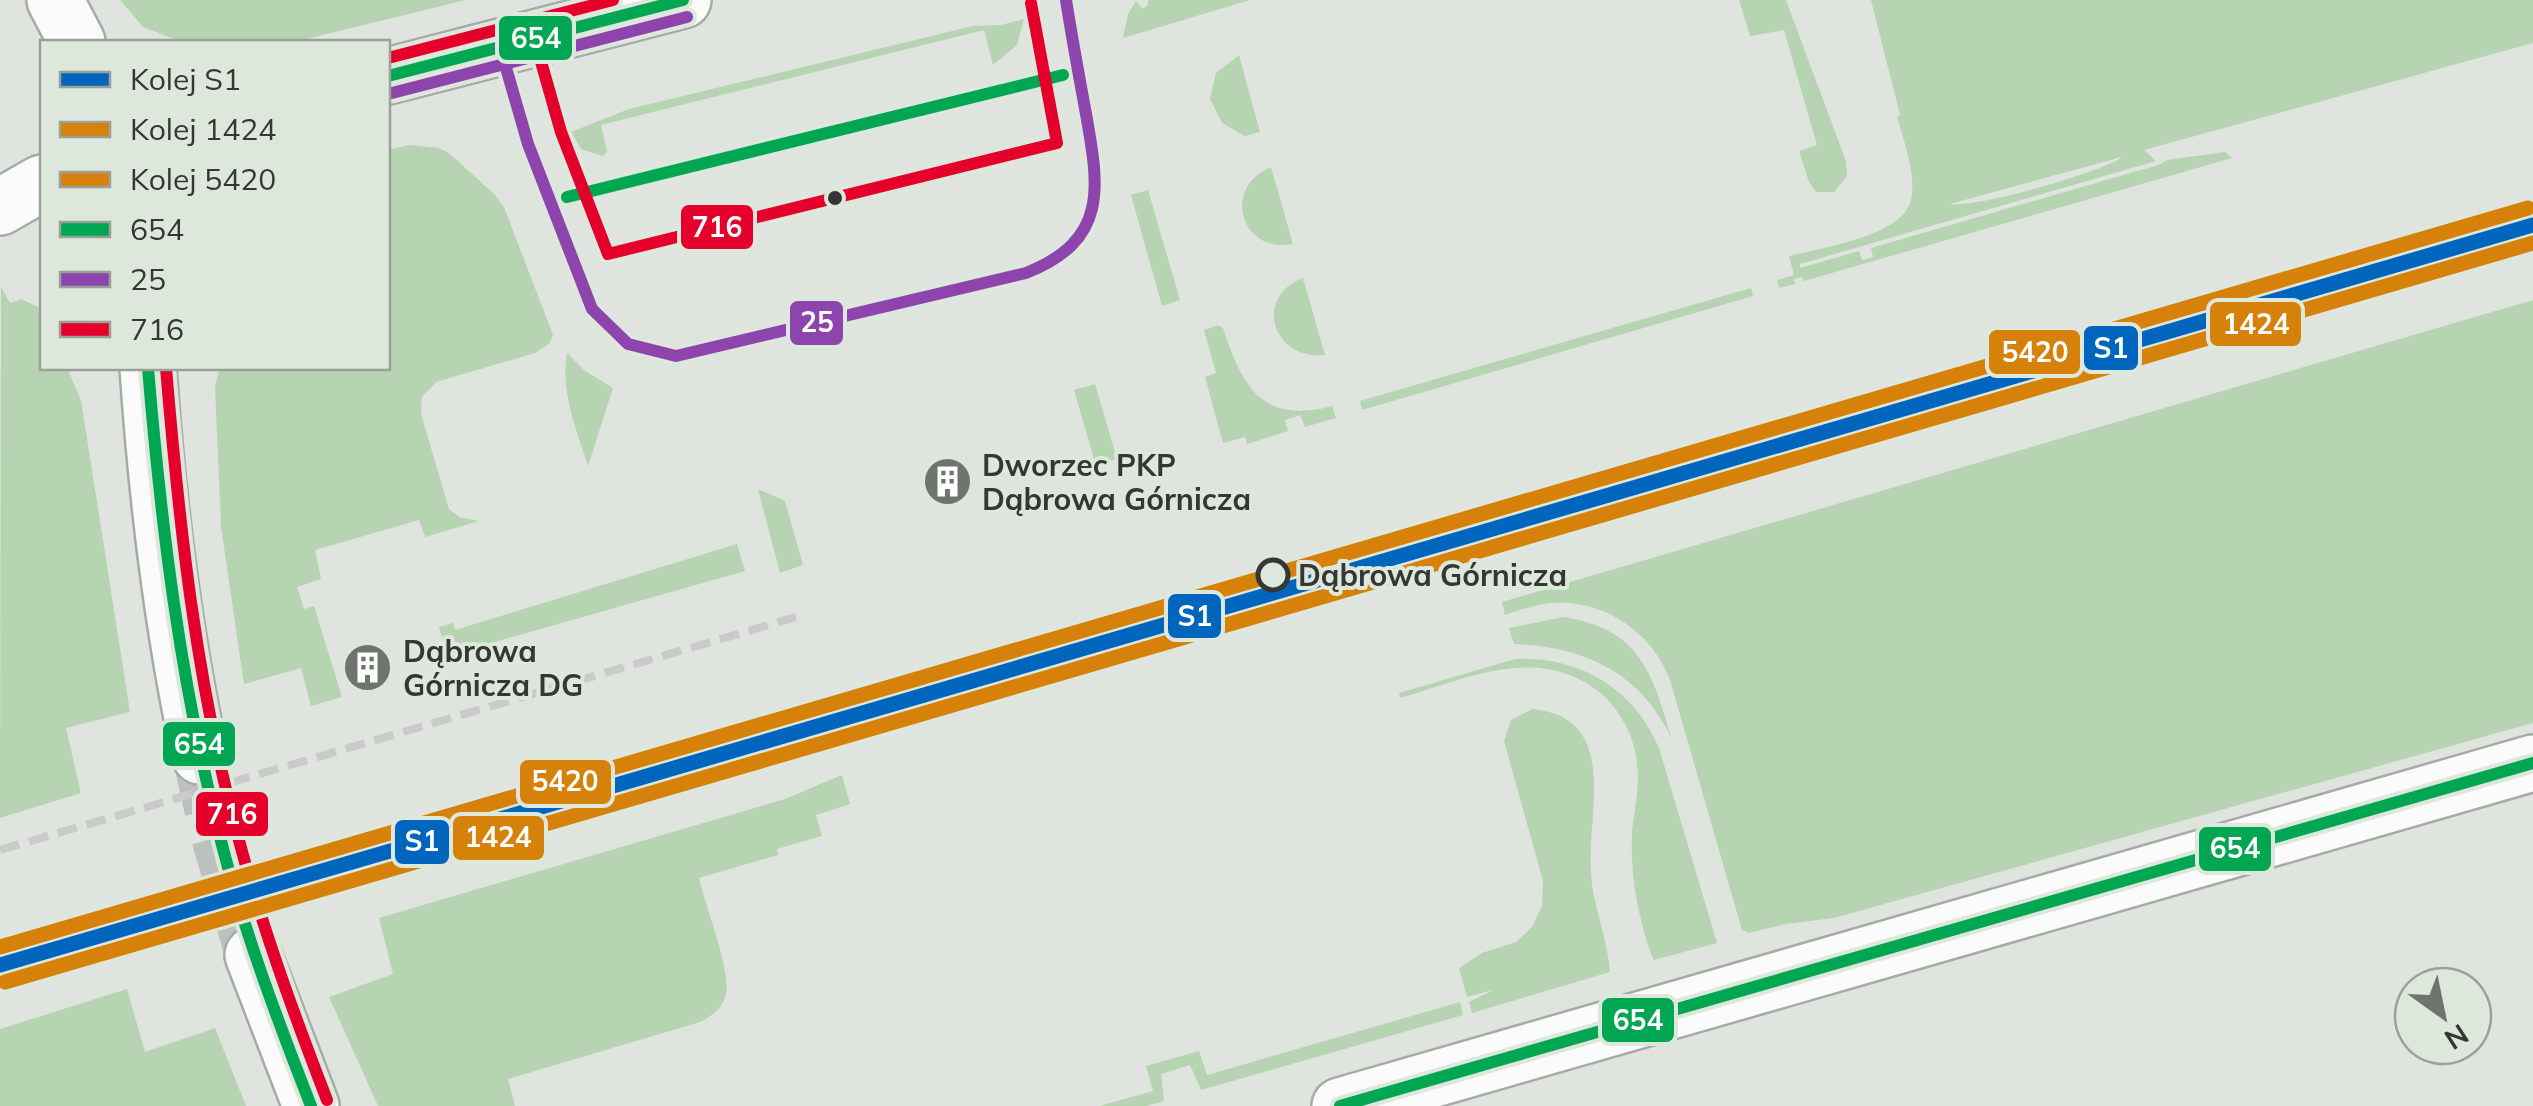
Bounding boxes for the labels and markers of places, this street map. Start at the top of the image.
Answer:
unlabelled marker [825,188,845,208]
place label: Dworzec PKP Dąbrowa Górnicza [982,446,1251,518]
building icon: Dworzec PKP Dąbrowa Górnicza [921,456,973,508]
place label: Dąbrowa Górnicza [1298,556,1567,594]
marker: Dąbrowa Górnicza [1257,559,1289,591]
place label: Dąbrowa Górnicza DG [403,632,583,704]
building icon: Dąbrowa Górnicza DG [342,642,394,694]

